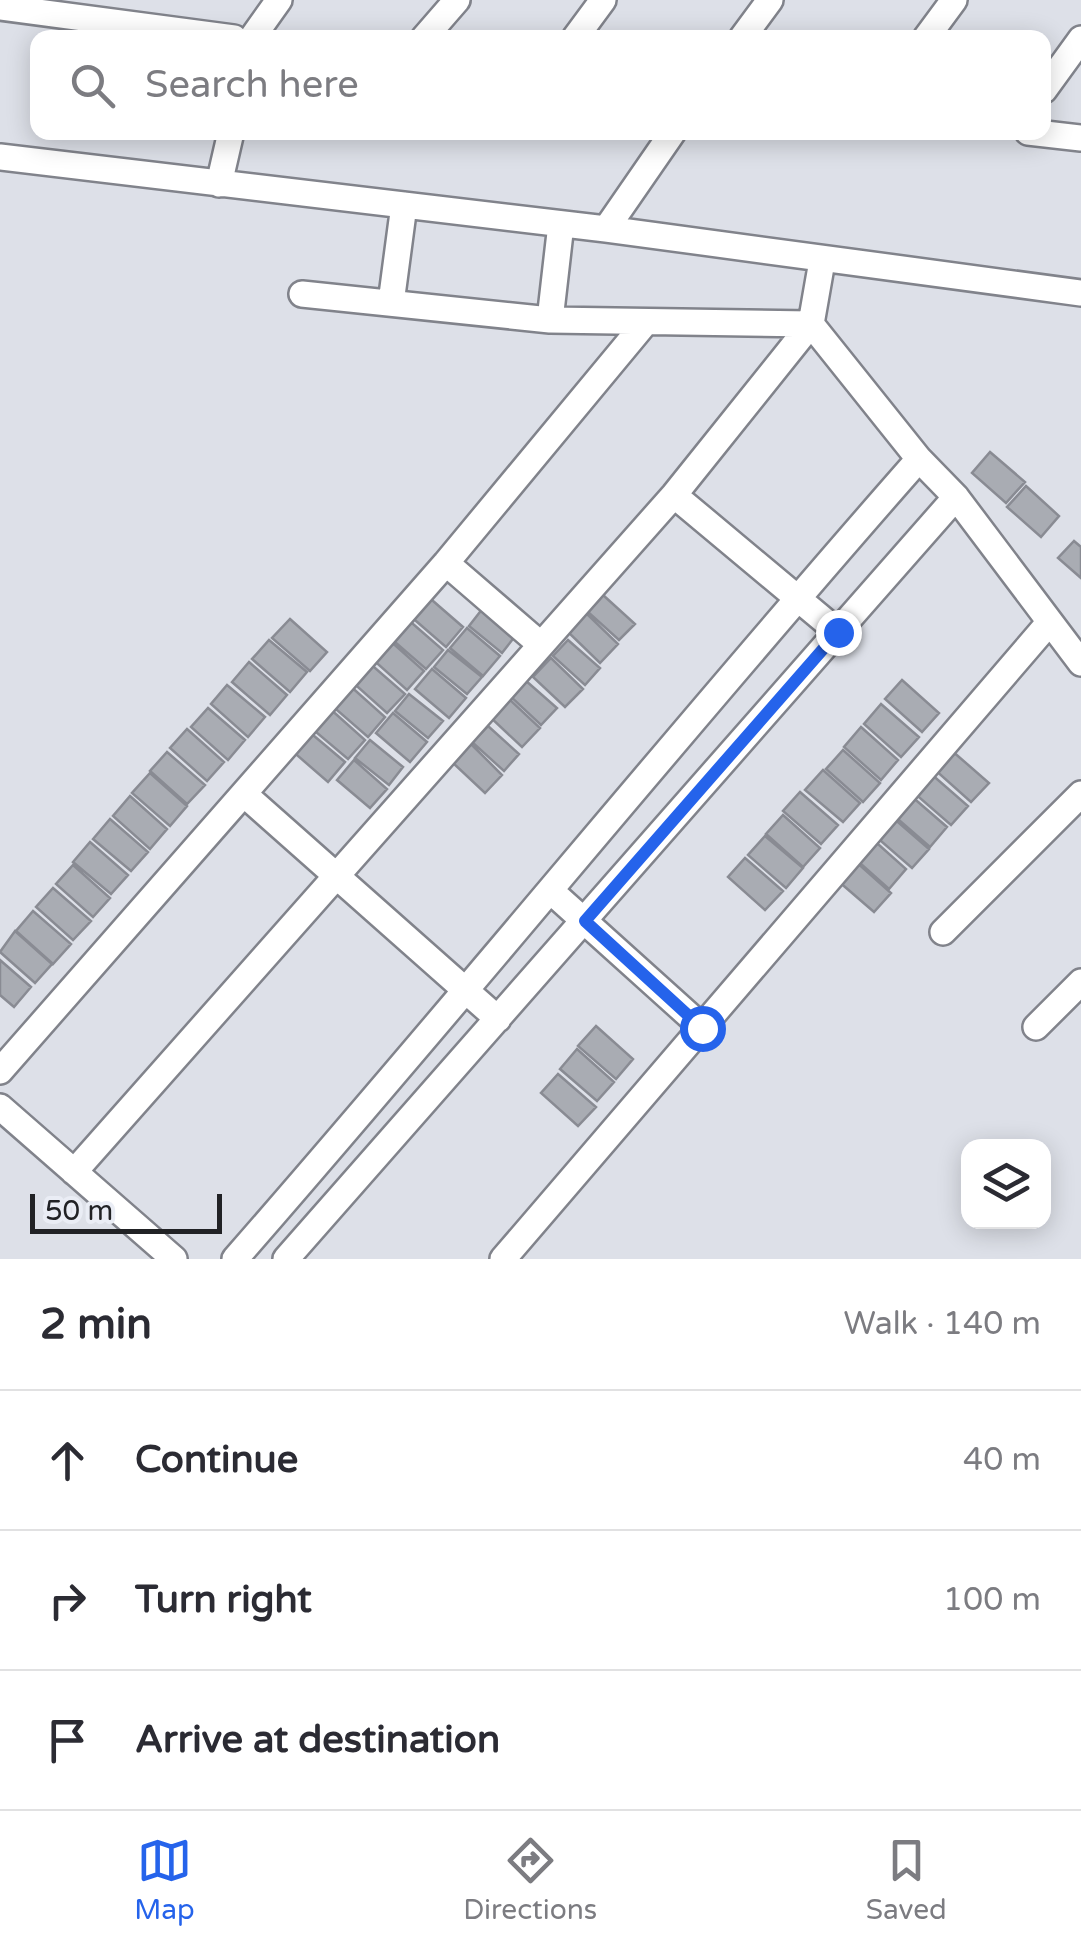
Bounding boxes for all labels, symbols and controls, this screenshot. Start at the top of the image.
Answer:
search box [30,30,1051,140]
icon: search [65,58,120,113]
text: Search here [145,62,359,108]
route end [816,610,862,656]
route start [680,1006,726,1052]
map controls [961,1139,1051,1229]
button: layers [961,1139,1051,1229]
scale bar [30,1189,222,1234]
text: 50 m [45,1194,113,1228]
text: 2 min [40,1299,152,1350]
text: Walk · 140 m [844,1305,1041,1343]
icon: ahead [40,1433,95,1488]
text: Continue [135,1437,298,1483]
text: 40 m [963,1441,1041,1479]
icon: right [40,1573,95,1628]
text: Turn right [135,1577,312,1623]
text: 100 m [943,1581,1041,1619]
icon: arrive [40,1713,95,1768]
text: Arrive at destination [135,1717,500,1763]
tab: Map [134,1833,195,1927]
tab: Directions [463,1833,597,1927]
tab: Saved [866,1833,947,1927]

